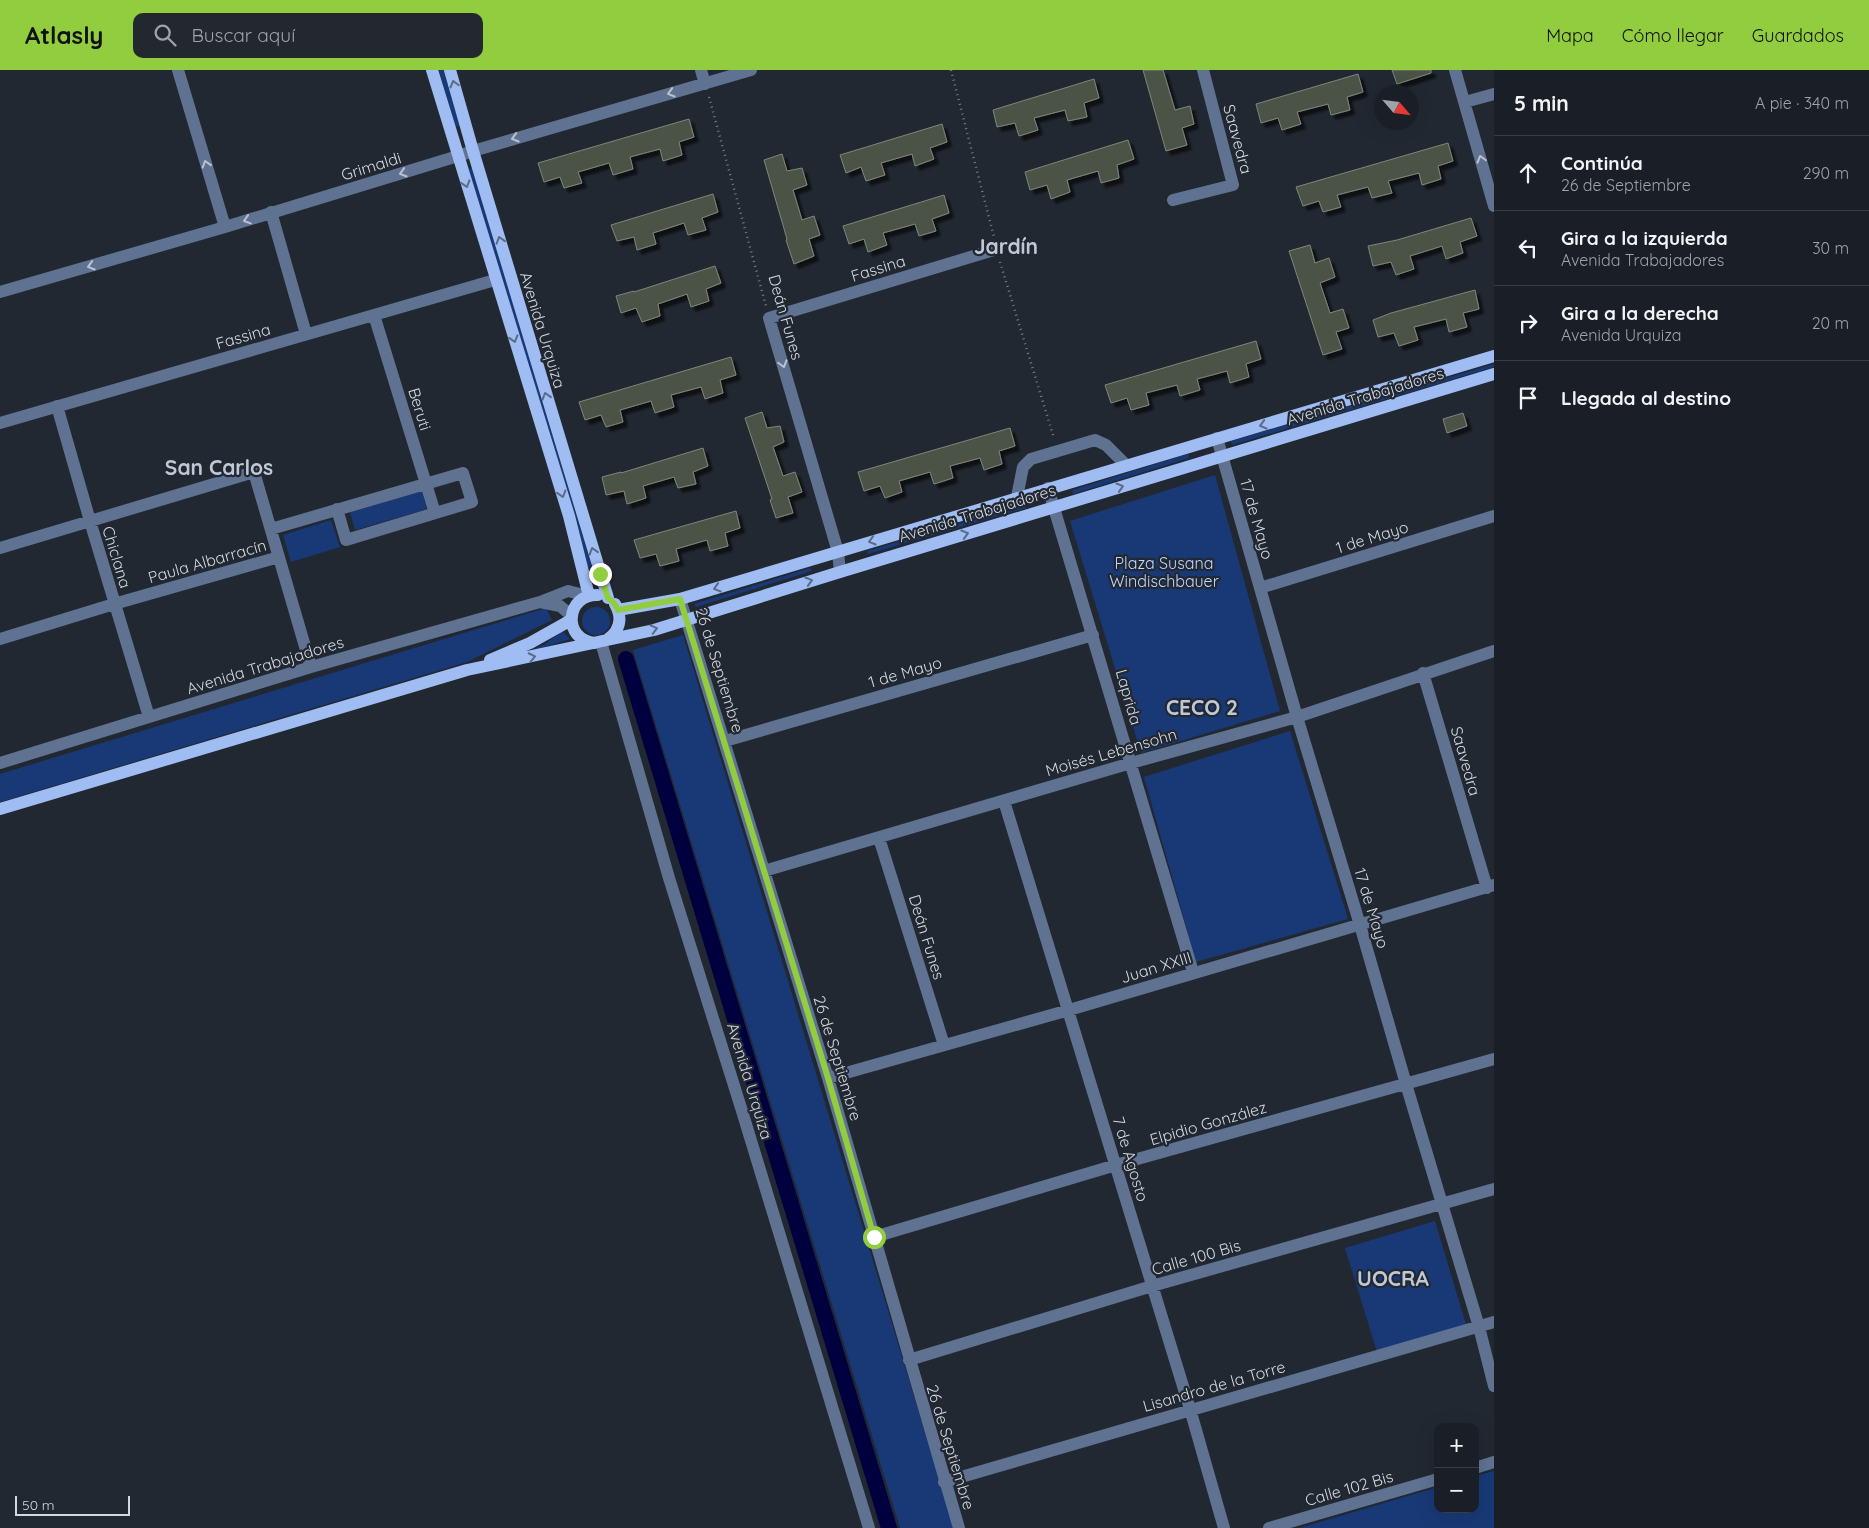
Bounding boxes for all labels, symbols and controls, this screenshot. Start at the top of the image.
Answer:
search box [133,13,483,58]
text: Atlasly [25,20,103,50]
icon: search [151,21,179,49]
text: Buscar aquí [191,23,295,47]
text: Mapa [1546,24,1594,47]
text: Cómo llegar [1622,24,1724,47]
text: Guardados [1752,24,1844,47]
one-way arrow [450,80,460,88]
north arrow [1374,85,1419,130]
one-way arrow [667,88,676,98]
text: 5 min [1514,90,1569,116]
text: A pie · 340 m [1755,93,1849,113]
street label: Saavedra [1219,102,1257,176]
one-way arrow [511,133,519,143]
street label: Grimaldi [339,147,403,185]
text: Continúa [1561,151,1643,175]
one-way arrow [1476,155,1486,163]
icon: ahead [1514,159,1542,187]
one-way arrow [201,160,211,168]
text: 290 m [1803,163,1849,183]
one-way arrow [399,168,407,178]
text: 26 de Septiembre [1561,175,1691,195]
one-way arrow [461,179,471,187]
one-way arrow [244,214,252,224]
text: Gira a la izquierda [1561,226,1728,250]
district label: Jardín [974,233,1038,259]
icon: left [1514,234,1542,262]
one-way arrow [495,236,505,245]
text: 30 m [1812,238,1849,258]
street label: Fassina [848,250,908,286]
text: Avenida Trabajadores [1561,250,1724,270]
one-way arrow [88,260,96,270]
street label: Avenida Urquiza [516,269,570,391]
street label: Deán Funes [764,272,808,362]
text: Gira a la derecha [1561,301,1719,325]
icon: right [1514,309,1542,337]
text: 20 m [1812,313,1849,333]
street label: Fassina [213,319,273,353]
text: Avenida Urquiza [1561,325,1682,345]
one-way arrow [508,334,518,343]
one-way arrow [777,360,787,368]
street label: Avenida Trabajadores [1284,363,1446,429]
icon: arrive [1514,384,1542,412]
street label: Beruti [404,385,436,433]
text: Llegada al destino [1561,386,1731,410]
one-way arrow [542,392,552,400]
one-way arrow [1259,419,1267,429]
district label: San Carlos [165,454,273,480]
street label: 17 de Mayo [1236,476,1278,562]
street label: Avenida Trabajadores [896,480,1058,546]
one-way arrow [1115,483,1124,493]
one-way arrow [557,490,567,498]
street label: 1 de Mayo [1333,516,1411,558]
street label: Chiclana [98,524,136,590]
one-way arrow [960,530,968,540]
street label: Paula Albarracín [146,535,268,587]
one-way arrow [869,536,877,546]
one-way arrow [588,548,598,556]
park label: Plaza Susana Windischbauer [1109,553,1219,591]
route end [589,563,612,586]
one-way arrow [804,577,813,587]
one-way arrow [713,582,721,592]
street label: 26 de Septiembre [691,605,749,735]
one-way arrow [649,625,657,635]
street label: Avenida Trabajadores [184,632,346,698]
one-way arrow [527,652,536,663]
street label: 1 de Mayo [866,652,944,692]
street label: Laprida [1112,667,1146,727]
district label: CECO 2 [1166,694,1238,720]
street label: Moisés Lebensohn [1043,724,1179,780]
street label: Saavedra [1447,724,1485,798]
street label: 17 de Mayo [1350,865,1394,951]
street label: Deán Funes [905,892,949,982]
street label: Juan XXIII [1118,947,1194,987]
street label: 26 de Septiembre [809,993,867,1123]
street label: Avenida Urquiza [723,1020,777,1142]
street label: Elpidio González [1147,1097,1269,1149]
street label: 7 de Agosto [1109,1114,1153,1204]
route start [863,1226,886,1249]
street label: Calle 100 Bis [1149,1235,1243,1279]
district label: UOCRA [1357,1265,1429,1291]
street label: Lisandro de la Torre [1140,1356,1288,1416]
street label: 26 de Septiembre [922,1382,980,1512]
map controls [1434,1423,1479,1513]
button: + [1434,1423,1479,1468]
street label: Calle 102 Bis [1303,1466,1395,1510]
button: − [1434,1468,1479,1513]
scale bar [15,1493,130,1516]
text: 50 m [22,1496,55,1514]

